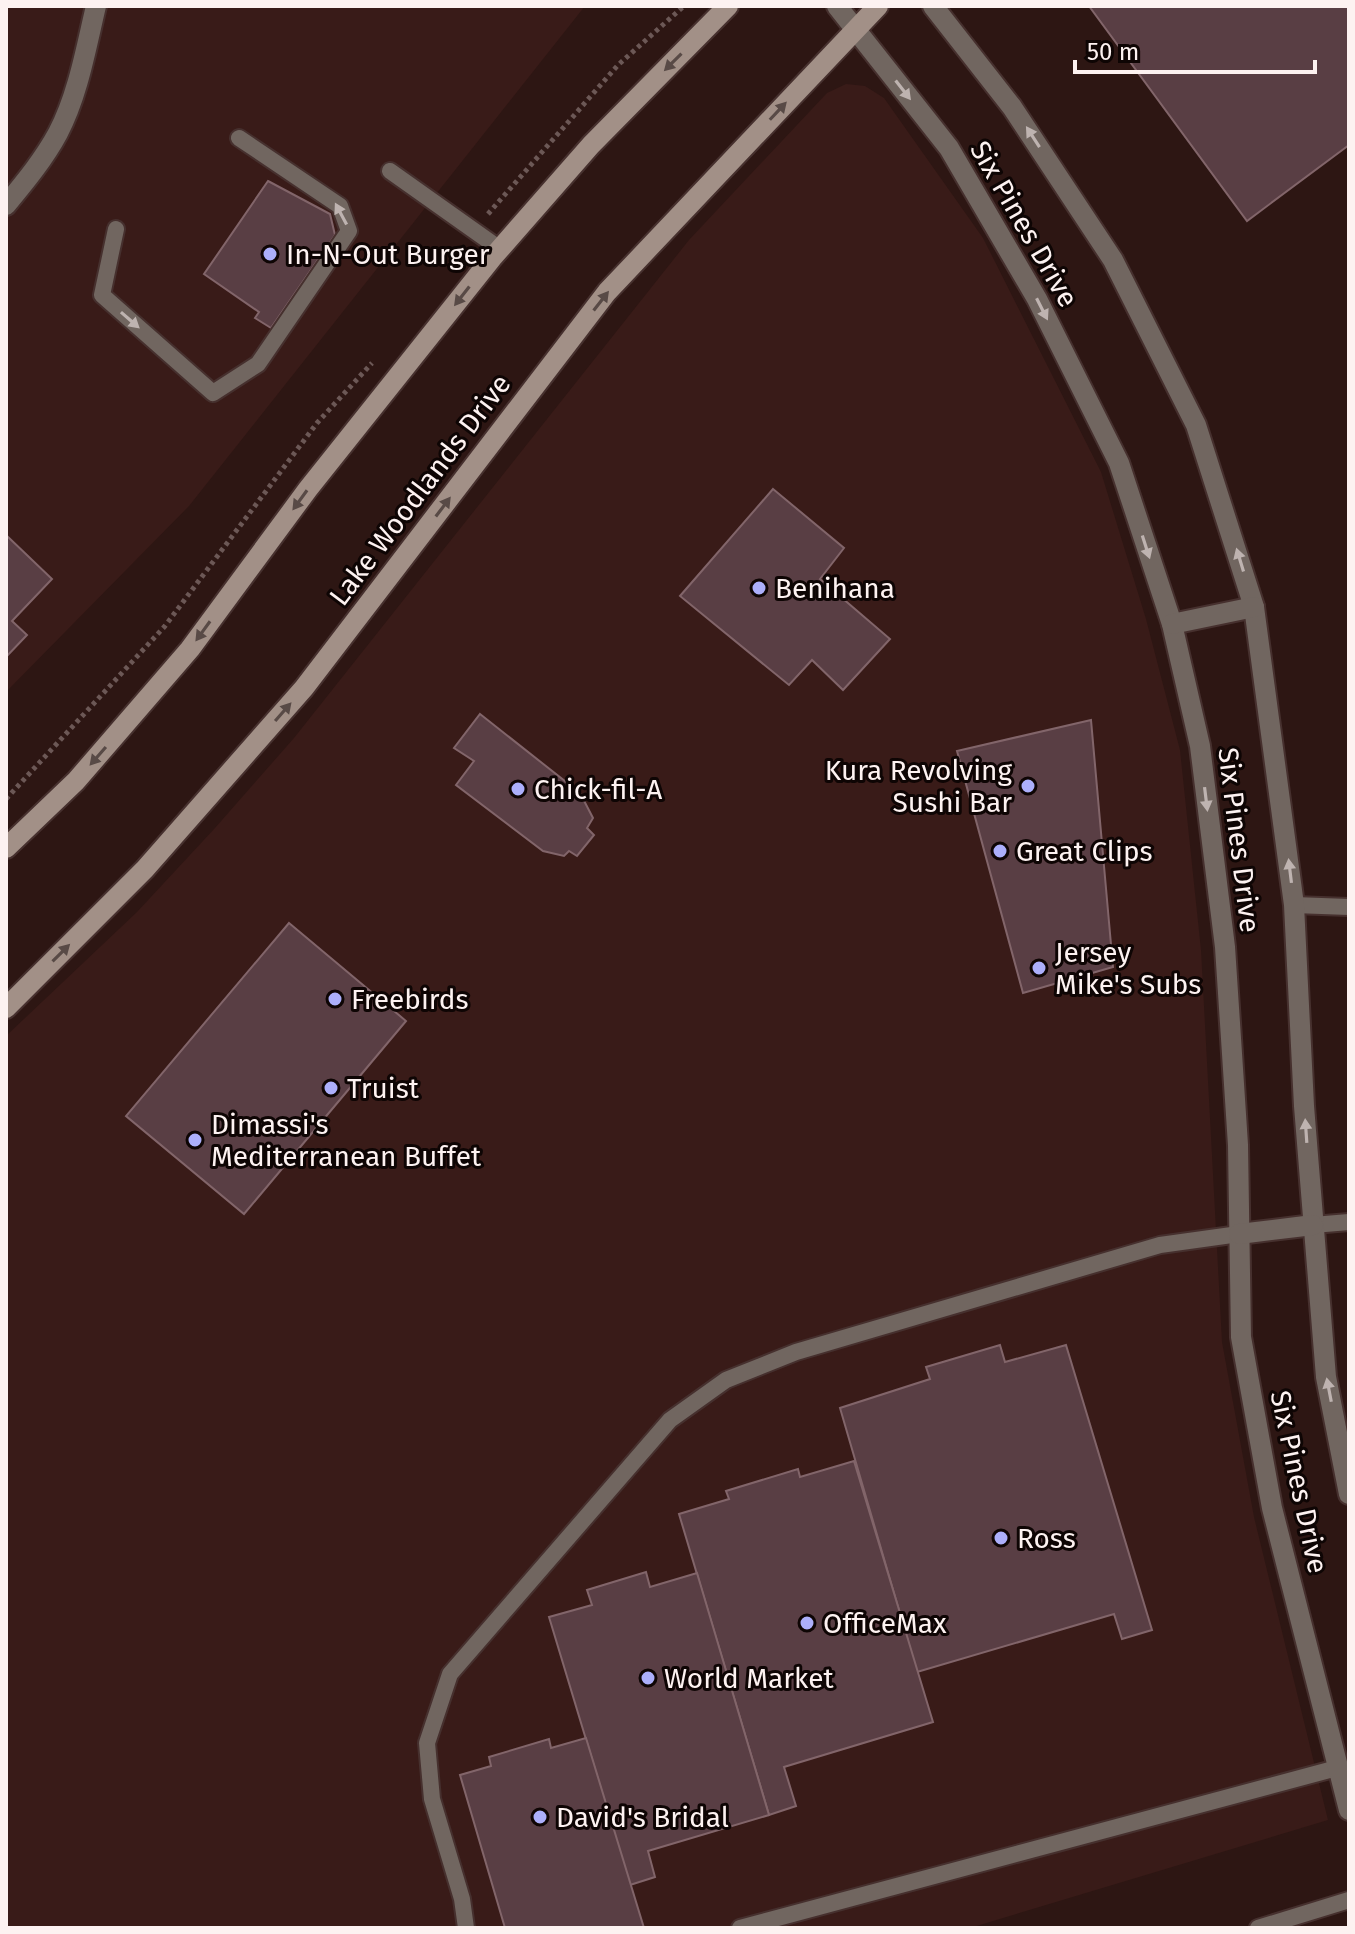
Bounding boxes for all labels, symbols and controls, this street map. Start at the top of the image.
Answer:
scale bar [1075,24,1315,74]
text: 50 m [1087,38,1139,66]
one-way arrow [664,52,683,70]
one-way arrow [895,80,911,100]
one-way arrow [768,101,786,120]
one-way arrow [1025,127,1040,148]
street label: Six Pines Drive [963,135,1085,313]
one-way arrow [334,203,348,225]
place label: In-N-Out Burger [286,238,490,271]
marker: In-N-Out Burger [261,245,279,263]
one-way arrow [454,286,471,306]
one-way arrow [592,291,609,311]
one-way arrow [1035,298,1049,321]
one-way arrow [120,311,140,328]
street label: Lake Woodlands Drive [322,368,518,612]
one-way arrow [293,489,308,510]
one-way arrow [434,497,450,517]
one-way arrow [1141,535,1153,559]
one-way arrow [1233,547,1246,571]
place label: Benihana [775,572,895,605]
marker: Benihana [750,579,768,597]
one-way arrow [196,621,211,642]
one-way arrow [274,703,291,723]
one-way arrow [90,745,107,765]
street label: Six Pines Drive [1211,746,1267,934]
place label: Kura Revolving Sushi Bar [825,754,1012,819]
place label: Chick-fil-A [534,773,662,806]
marker: Kura Revolving Sushi Bar [1019,777,1037,795]
marker: Chick-fil-A [509,780,527,798]
one-way arrow [1200,787,1213,812]
place label: Great Clips [1016,835,1153,868]
marker: Great Clips [991,842,1009,860]
one-way arrow [1283,858,1296,883]
place label: Jersey Mike's Subs [1055,936,1201,1001]
one-way arrow [52,944,70,963]
marker: Jersey Mike's Subs [1030,959,1048,977]
place label: Freebirds [351,983,469,1016]
marker: Freebirds [326,990,344,1008]
place label: Truist [347,1072,420,1105]
marker: Truist [322,1079,340,1097]
place label: Dimassi's Mediterranean Buffet [211,1108,482,1173]
one-way arrow [1299,1118,1312,1143]
marker: Dimassi's Mediterranean Buffet [186,1131,204,1149]
one-way arrow [1322,1377,1334,1402]
street label: Six Pines Drive [1264,1388,1334,1576]
place label: Ross [1017,1522,1076,1555]
marker: Ross [992,1529,1010,1547]
place label: OfficeMax [823,1607,947,1640]
marker: OfficeMax [798,1614,816,1632]
place label: World Market [664,1662,834,1695]
marker: World Market [639,1669,657,1687]
place label: David's Bridal [556,1801,729,1834]
marker: David's Bridal [531,1808,549,1826]

